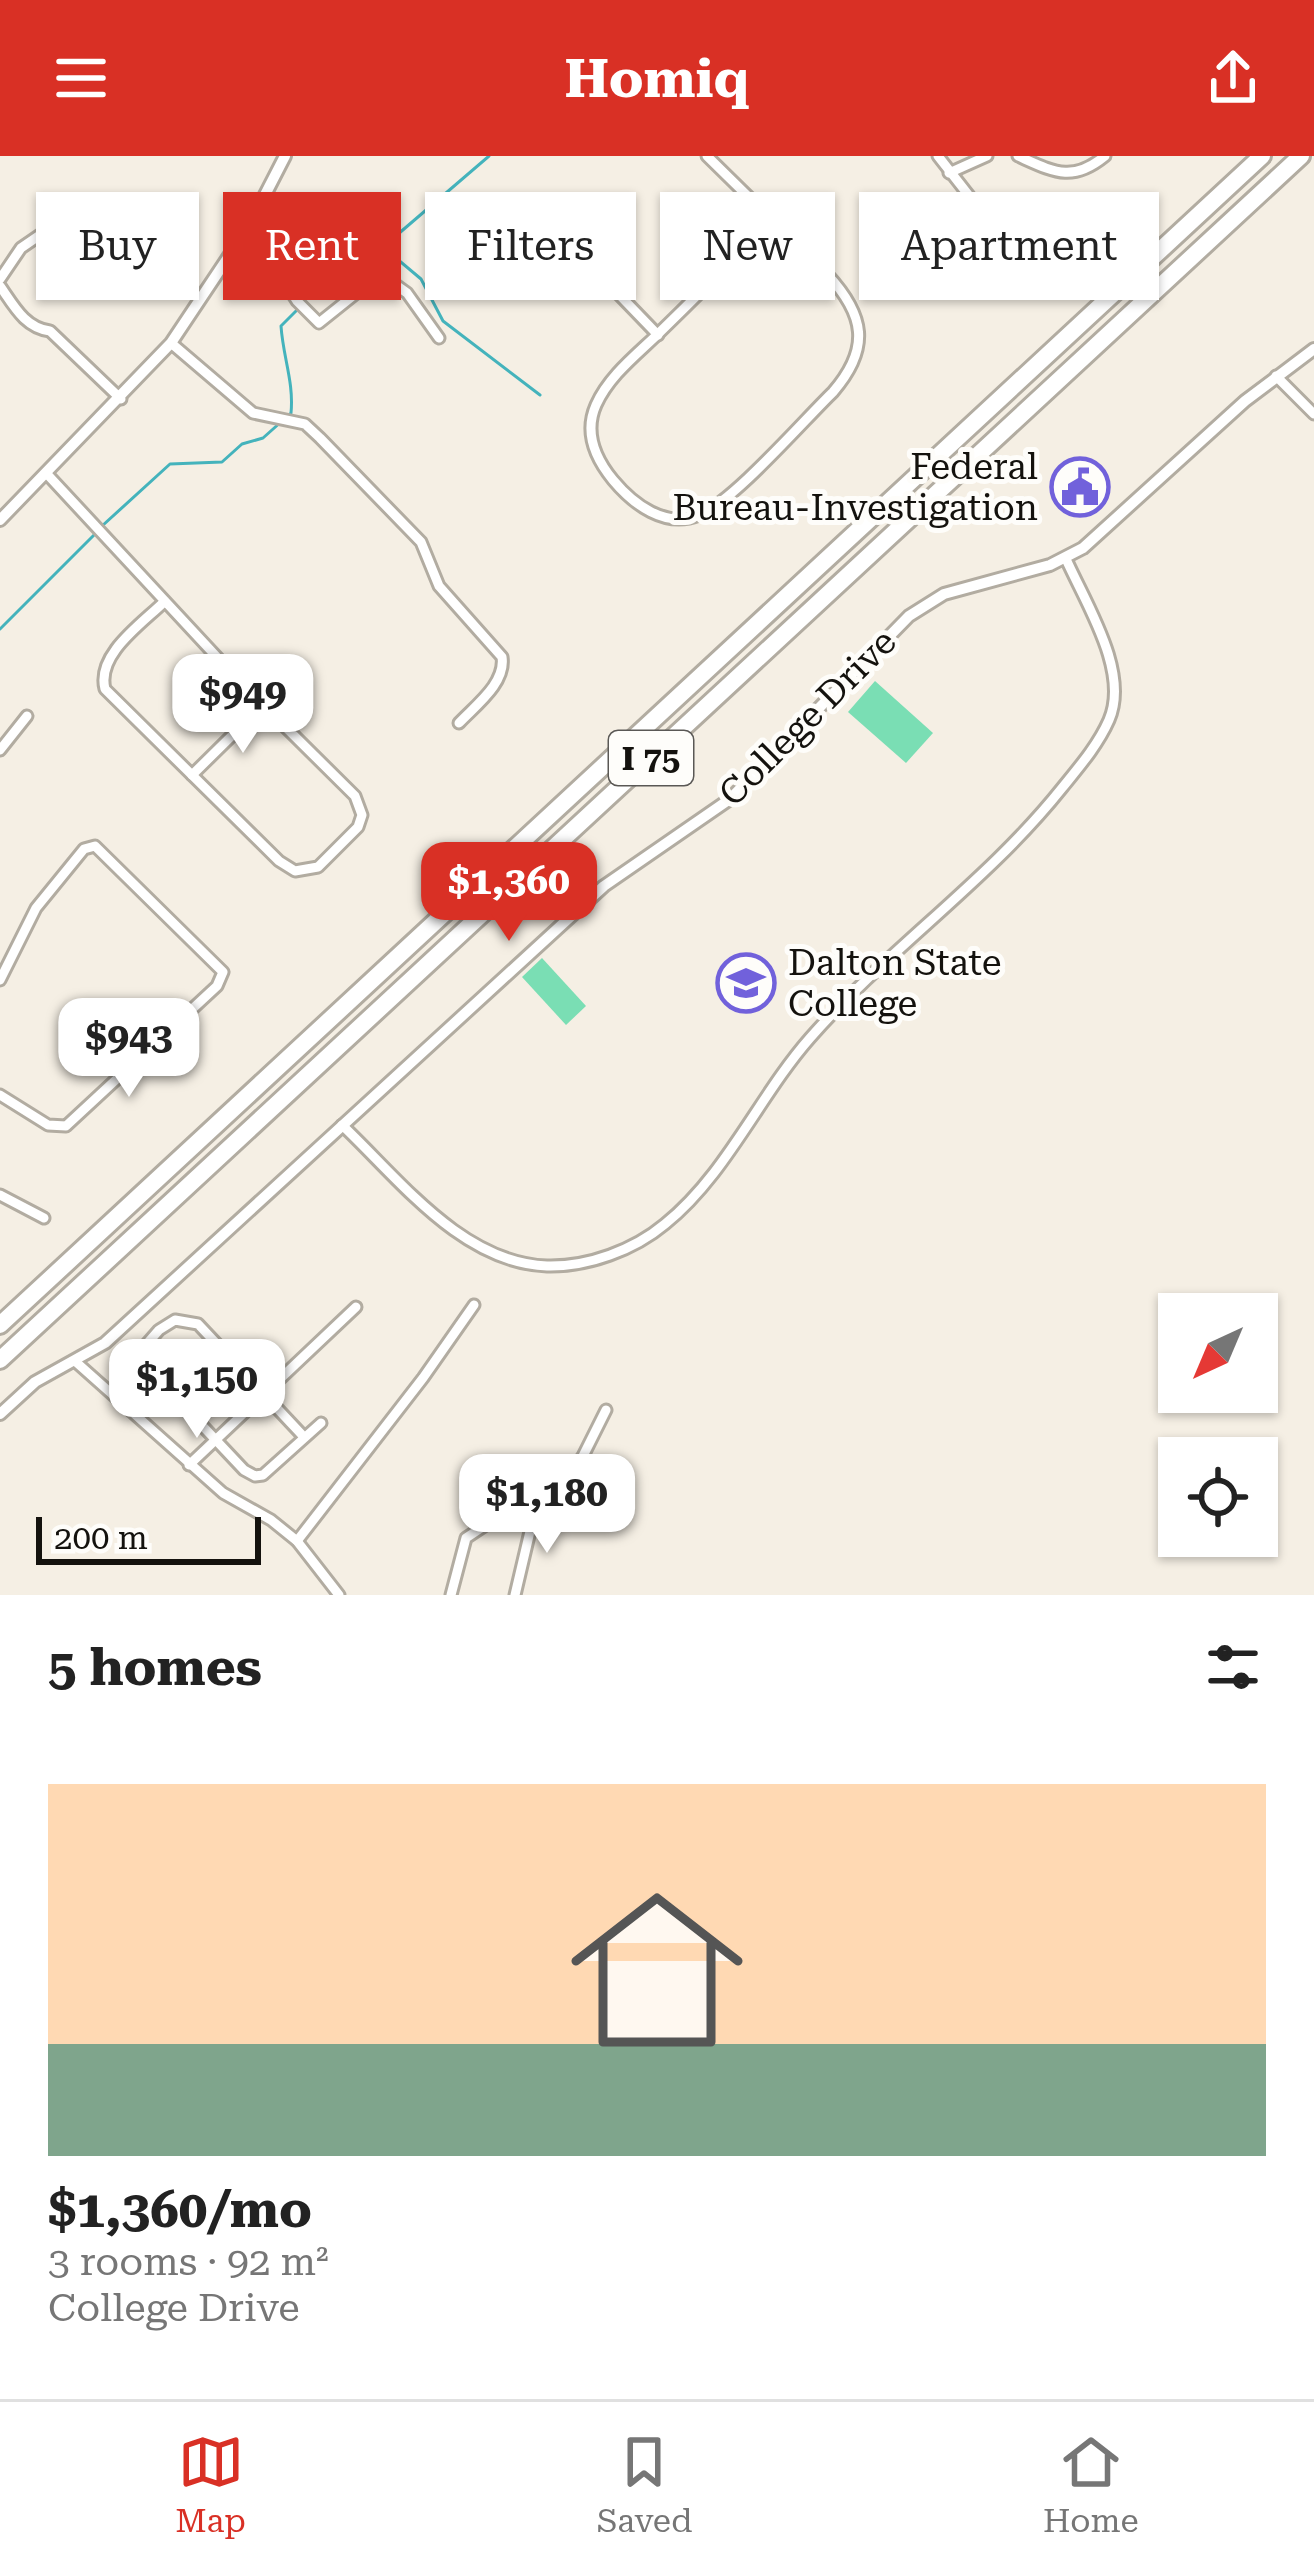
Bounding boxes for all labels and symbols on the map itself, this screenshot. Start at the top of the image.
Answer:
place label: Federal Bureau-Investigation [673,446,1038,529]
public building icon: Federal Bureau-Investigation [1049,456,1111,518]
street label: College Drive [711,621,905,815]
pin: $949 [172,654,314,756]
road number: I 75 [609,731,693,785]
pin: $1,360 [411,842,607,944]
place label: Dalton State College [788,942,1001,1025]
school or university icon: Dalton State College [715,952,777,1014]
pin: $943 [58,998,200,1100]
north arrow [1158,1293,1278,1413]
pin: $1,150 [99,1339,295,1441]
pin: $1,180 [449,1454,645,1556]
scale bar [36,1511,261,1564]

